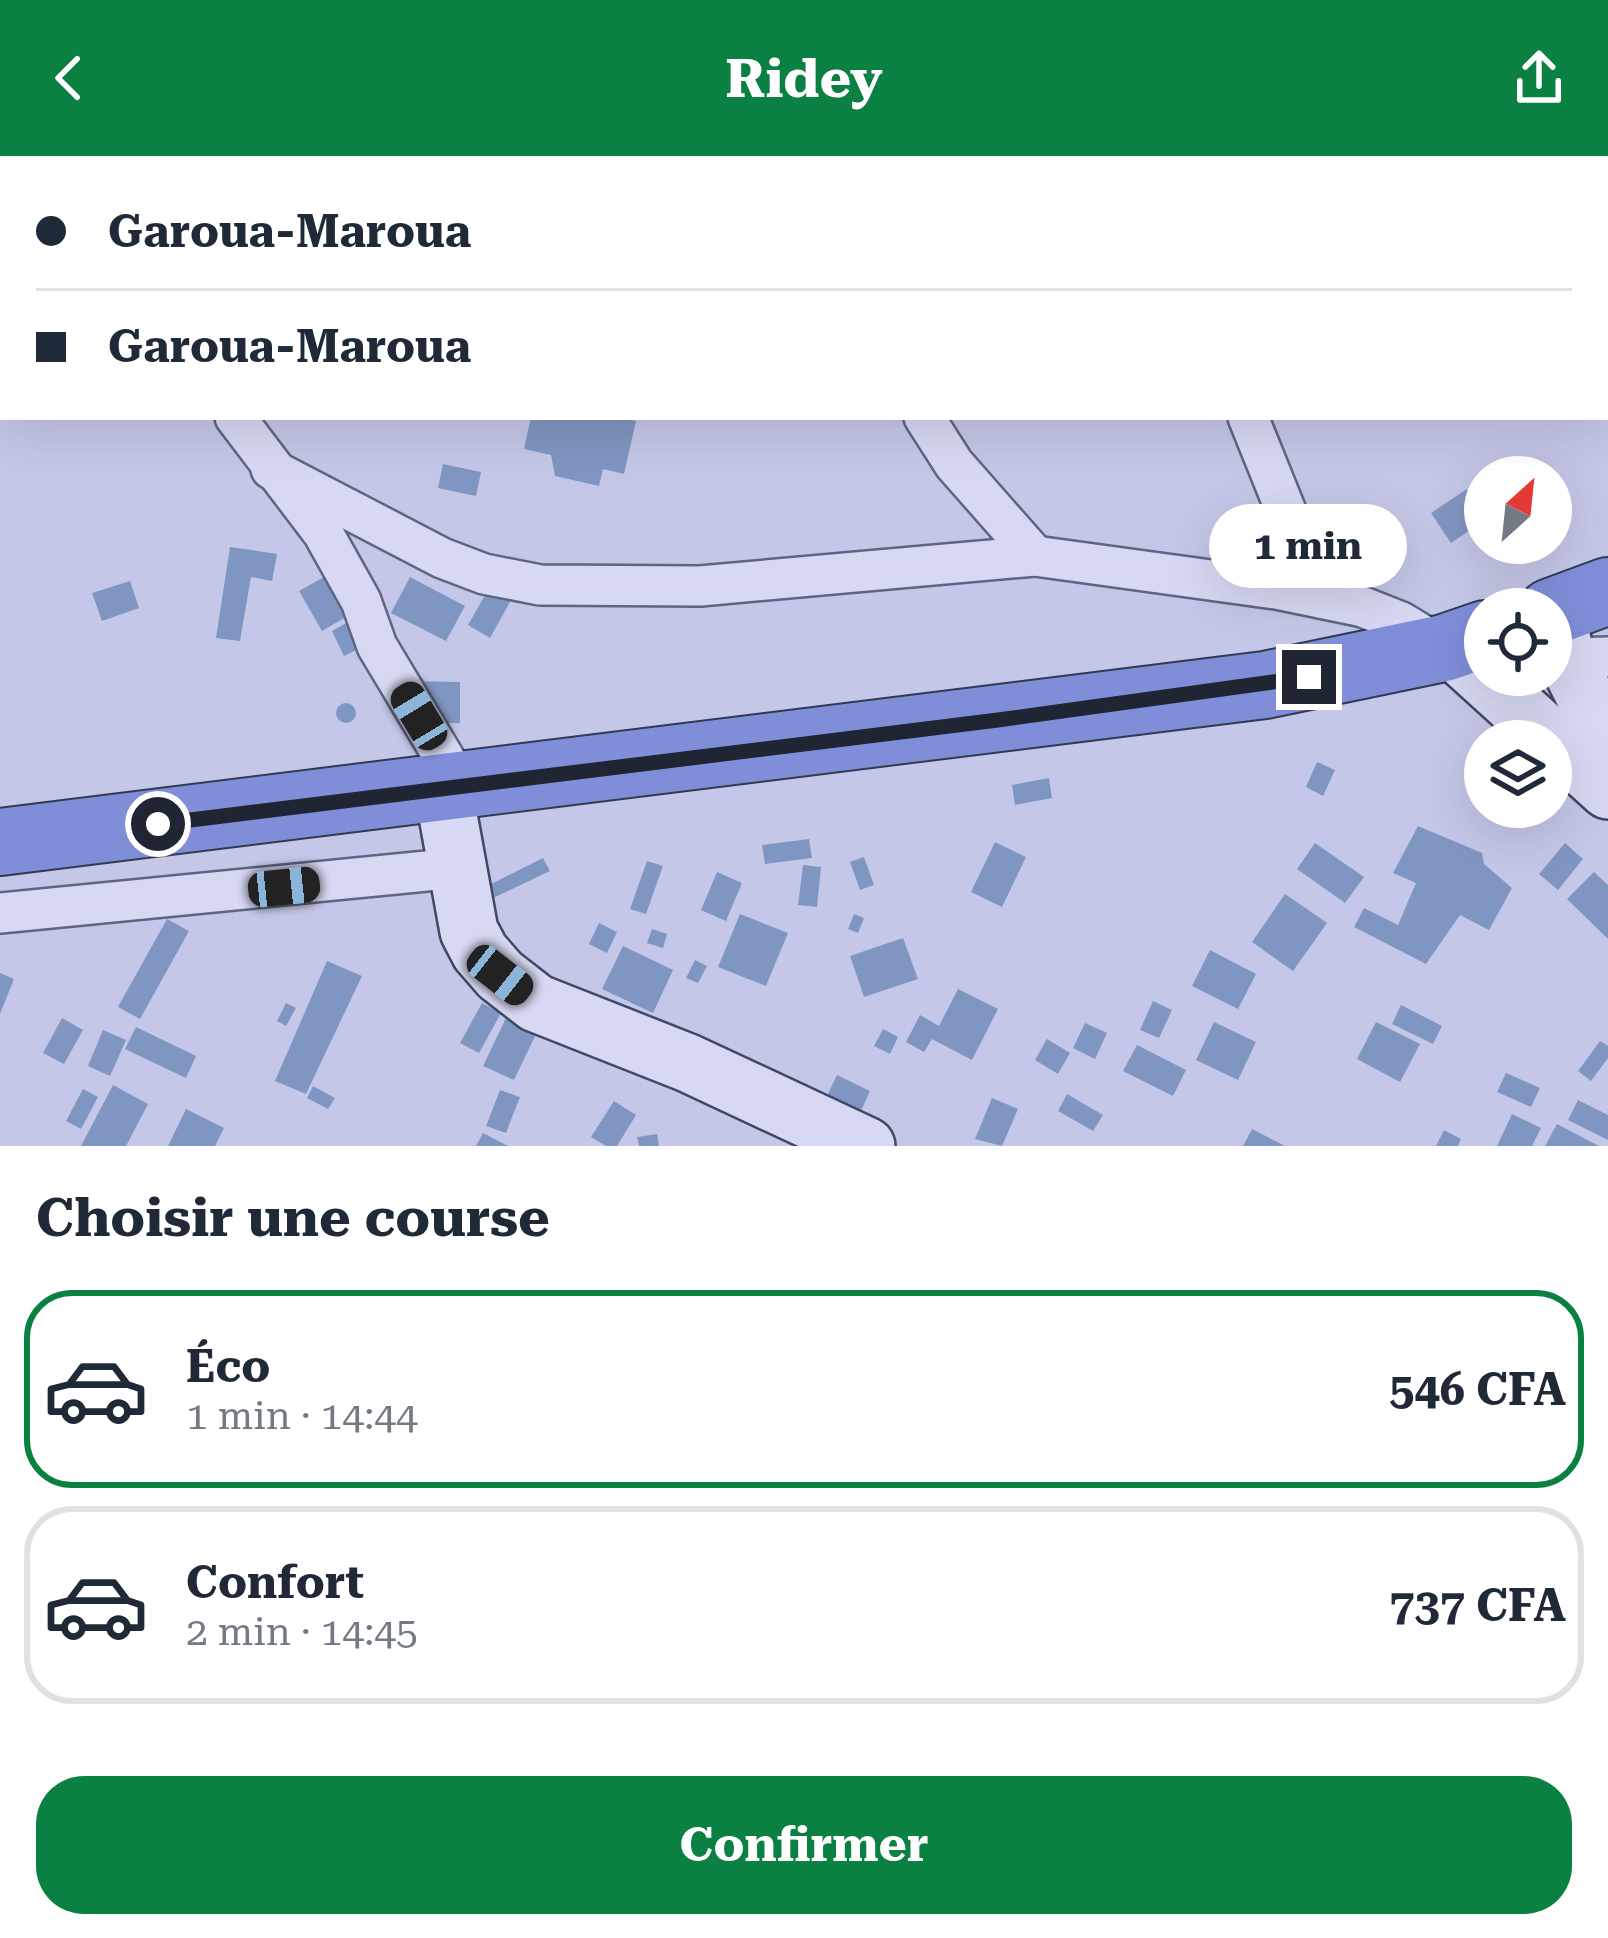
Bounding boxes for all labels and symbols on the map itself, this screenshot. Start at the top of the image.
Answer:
north arrow [1464,456,1572,564]
callout: 1 min [1210,503,1408,587]
route end [1282,650,1336,704]
car [385,676,453,756]
route start [131,797,185,851]
car [246,865,322,909]
car [461,939,539,1011]

